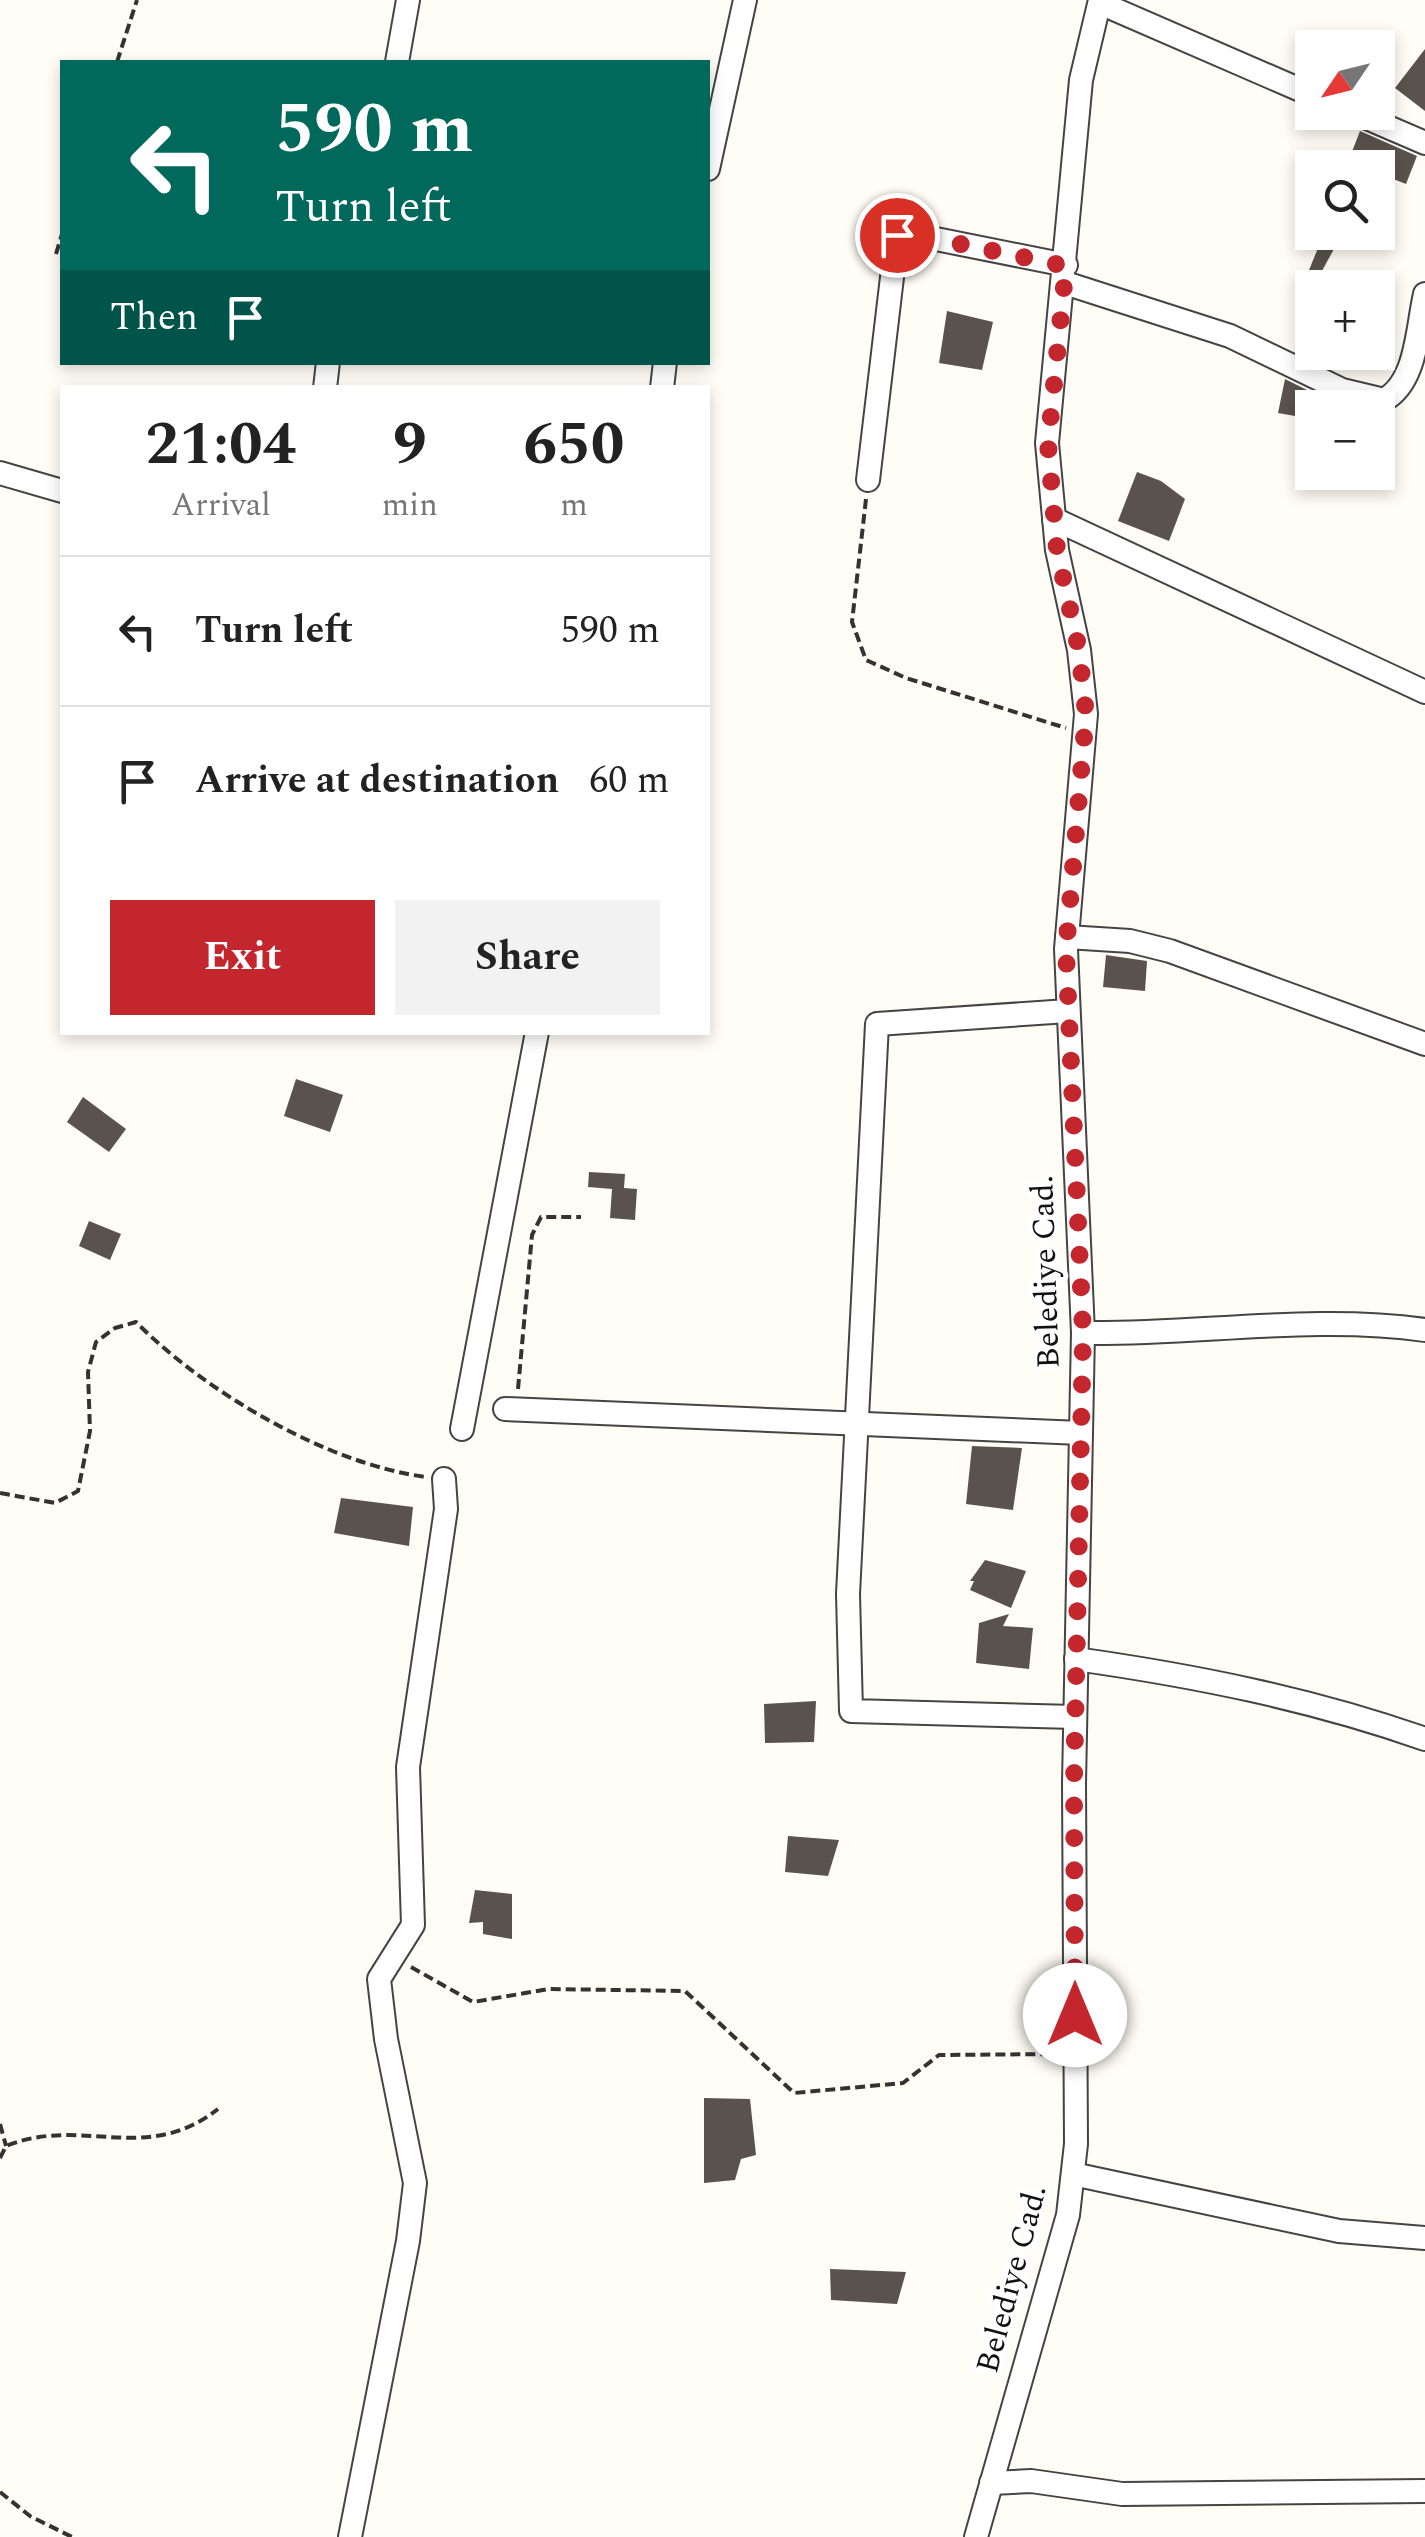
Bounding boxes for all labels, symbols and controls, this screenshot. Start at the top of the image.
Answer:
north arrow [1295,30,1395,130]
map controls [1295,30,1395,490]
text: 590 m [275,77,473,183]
icon: left [110,100,240,230]
button: search [1295,150,1395,250]
text: Turn left [275,173,452,242]
pin [855,193,940,278]
icon: arrive [870,208,925,263]
button: + [1295,270,1395,370]
text: Then [110,289,198,347]
icon: arrive [218,290,273,345]
button: − [1295,390,1395,490]
text: 21:04 [146,399,296,491]
text: 9 [393,399,427,491]
text: 650 [523,399,624,491]
text: Arrival [171,481,271,530]
text: min [382,481,438,530]
text: m [560,481,588,530]
text: Turn left [195,602,353,660]
text: 590 m [561,602,660,660]
icon: left [110,604,165,659]
text: Arrive at destination [195,752,559,810]
text: 60 m [589,752,669,810]
icon: arrive [110,754,165,809]
button: Exit [110,900,375,1015]
button: Share [395,900,660,1015]
street label: Belediye Cad. [1018,1175,1074,1369]
position arrow [1023,1963,1127,2067]
street label: Belediye Cad. [963,2179,1061,2379]

